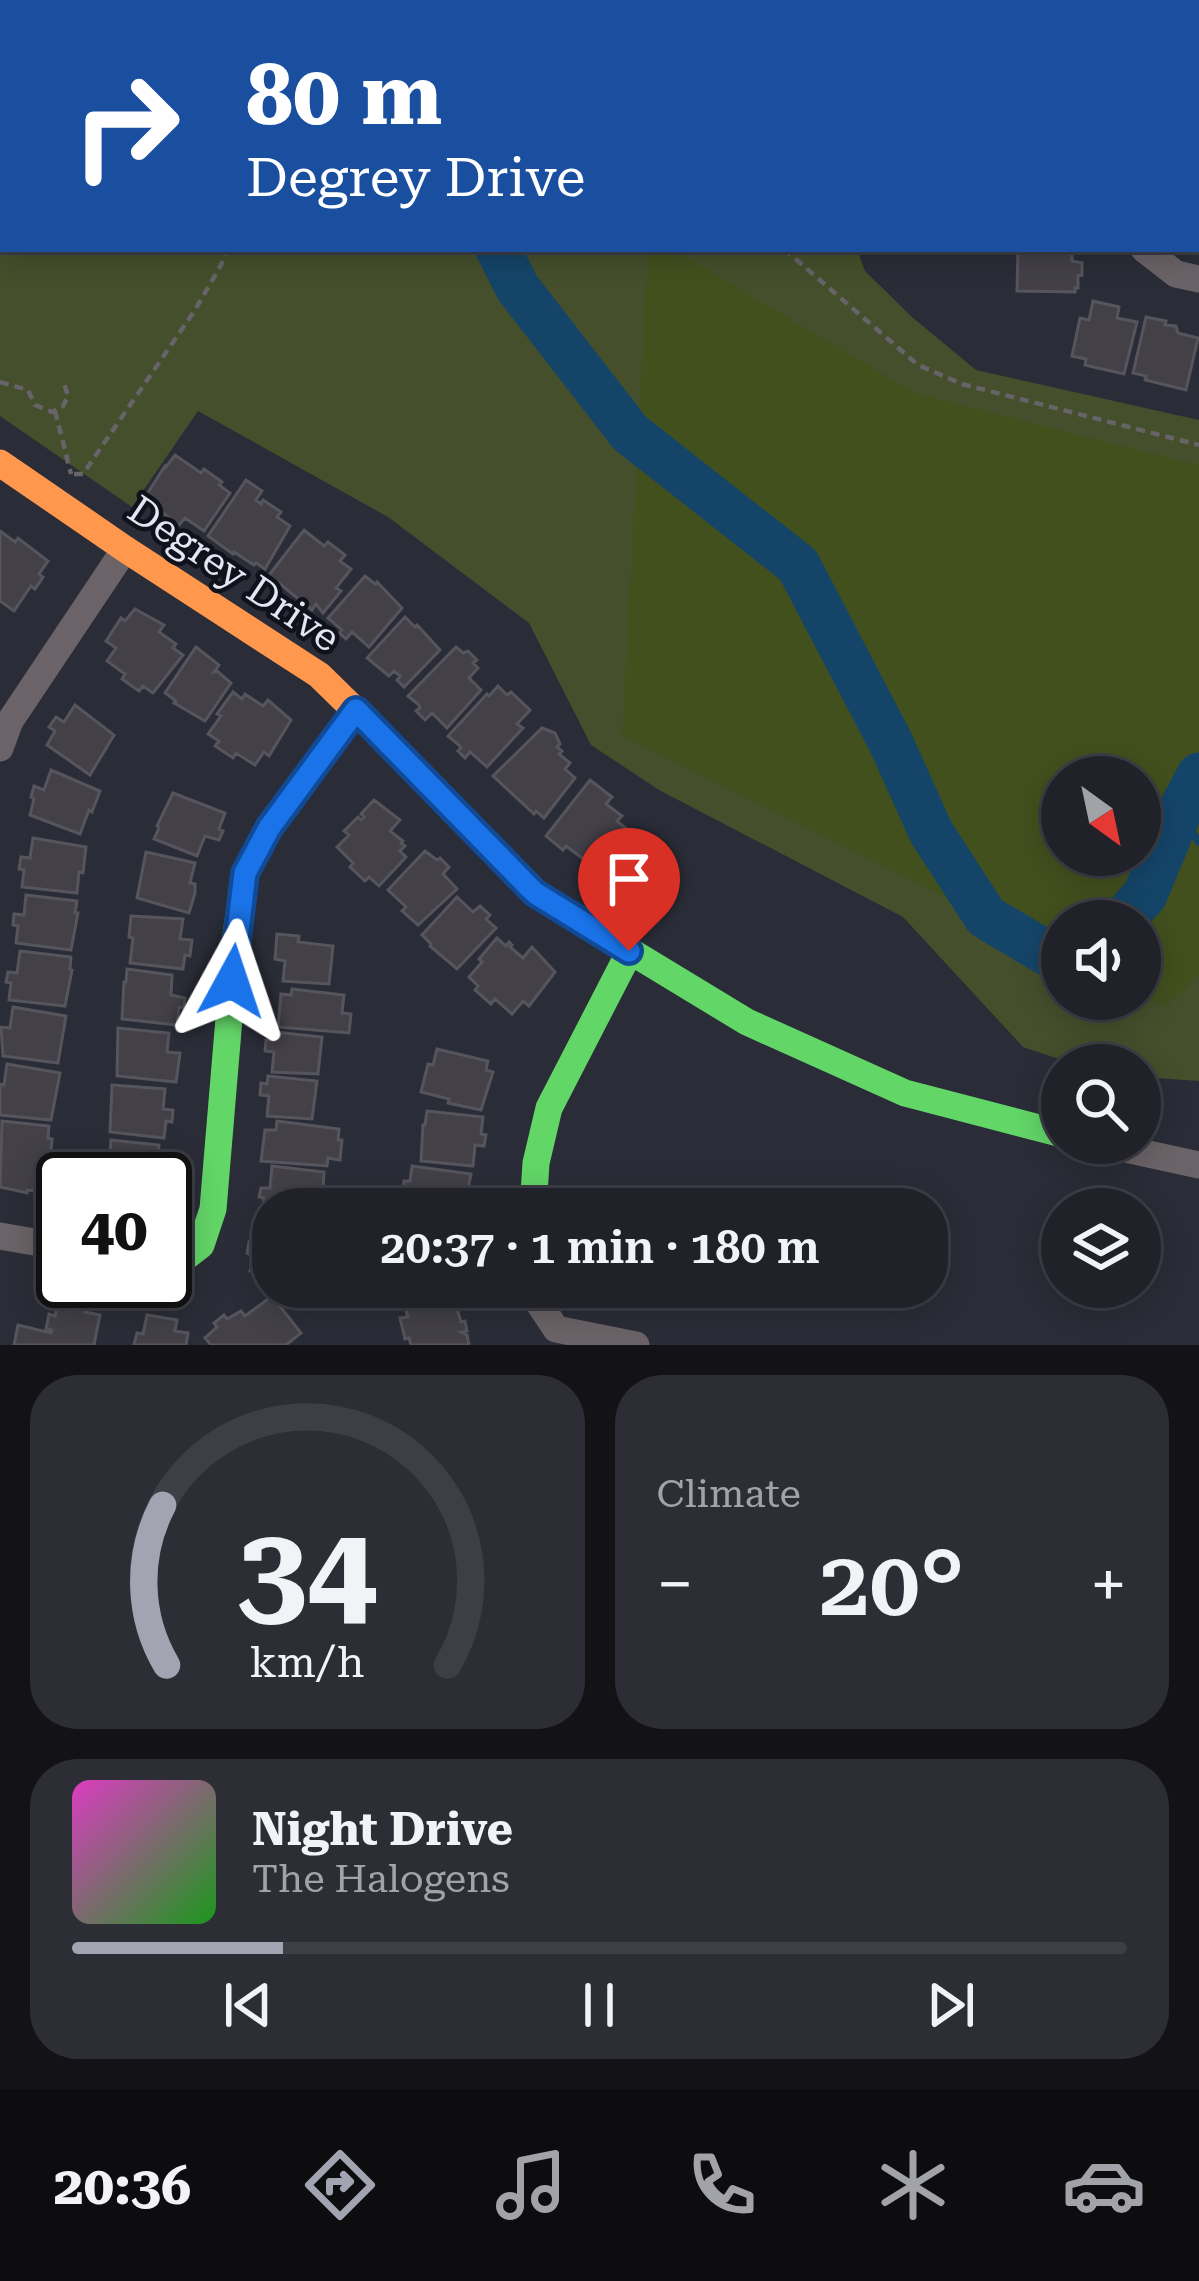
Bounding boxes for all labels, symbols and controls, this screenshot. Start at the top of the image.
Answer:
text: 80 m [246,46,442,144]
icon: right [48,48,204,204]
text: Degrey Drive [246,146,585,209]
street label: Degrey Drive [120,486,348,662]
north arrow [1041,756,1161,876]
map controls [1041,756,1161,1308]
pin [578,828,680,951]
icon: arrive [596,846,662,912]
button: sound [1041,900,1161,1020]
position arrow [169,918,295,1044]
button: search [1041,1044,1161,1164]
speed limit sign: 40 [36,1152,192,1308]
button: layers [1041,1188,1161,1308]
text: 20:37 · 1 min · 180 m [380,1221,820,1274]
text: Climate [657,1471,801,1517]
text: 34 [237,1498,377,1644]
text: 20° [819,1532,964,1637]
text: − [657,1546,693,1623]
text: + [1090,1546,1127,1623]
text: km/h [250,1637,365,1687]
text: Night Drive [252,1803,513,1856]
text: The Halogens [252,1856,510,1902]
icon: previous [215,1972,281,2038]
icon: pause [566,1972,632,2038]
icon: next [918,1972,984,2038]
icon: directions [298,2143,382,2227]
icon: music [489,2143,573,2227]
icon: phone [680,2143,764,2227]
icon: climate [871,2143,955,2227]
icon: car [1062,2143,1146,2227]
text: 20:36 [53,2154,191,2217]

